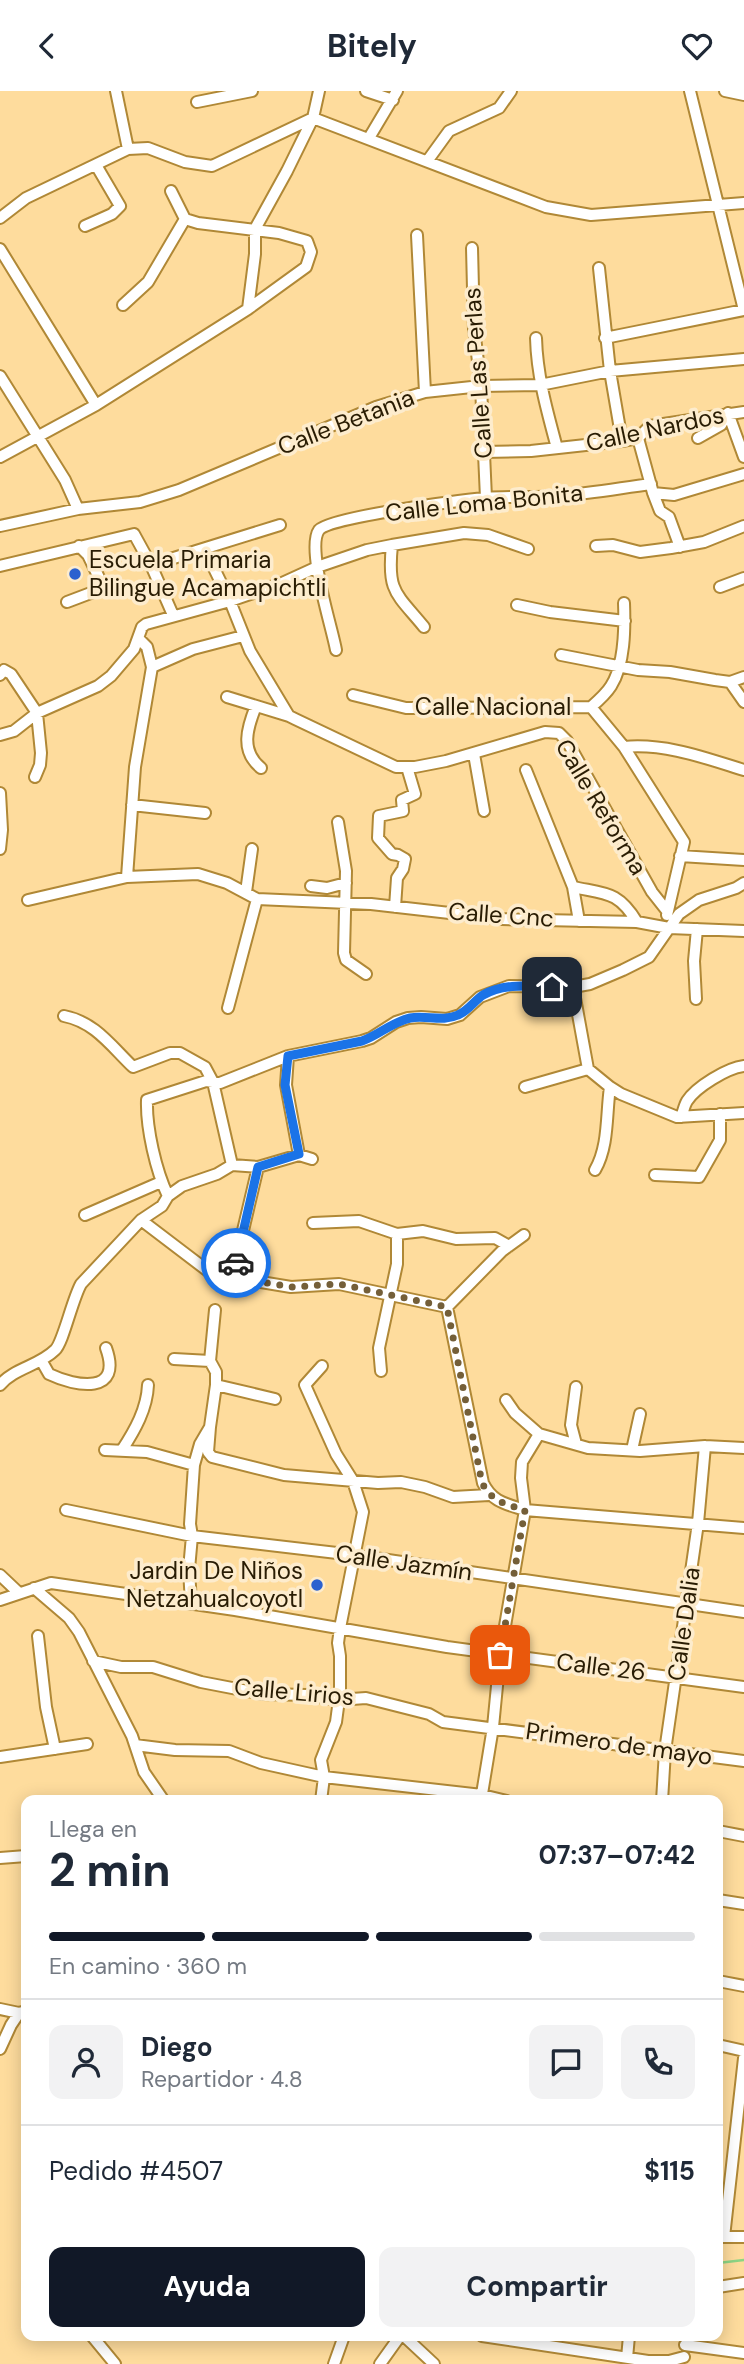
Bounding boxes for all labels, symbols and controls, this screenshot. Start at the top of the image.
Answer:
text: Bitely [327,25,417,67]
icon: back [28,27,66,65]
icon: heart [678,27,716,65]
street label: Calle Las Perlas [456,287,499,460]
street label: Calle Betania [273,381,418,462]
street label: Calle Nardos [583,399,727,458]
street label: Calle Loma Bonita [383,477,584,528]
place label: Escuela Primaria Bilingue Acamapichtli [89,544,327,603]
marker: Escuela Primaria Bilingue Acamapichtli [67,566,83,582]
street label: Calle Nacional [415,691,571,722]
street label: Calle Reforma [549,733,654,880]
street label: Calle Cnc [447,895,555,934]
pin [522,957,582,1017]
icon: home [533,968,571,1006]
courier [201,1228,271,1298]
icon: car [217,1244,255,1282]
street label: Calle Jazmín [334,1538,474,1587]
place label: Jardin De Niños Netzahualcoyotl [126,1555,303,1614]
street label: Calle Dalia [660,1565,707,1683]
marker: Jardin De Niños Netzahualcoyotl [309,1577,325,1593]
pin [470,1625,530,1685]
icon: bag [481,1636,519,1674]
street label: Calle 26 [555,1646,648,1687]
street label: Calle Lirios [233,1671,355,1712]
street label: Primero de mayo [524,1715,714,1772]
text: Llega en [49,1814,137,1844]
text: 07:37–07:42 [538,1838,695,1872]
text: 2 min [49,1840,171,1900]
text: En camino · 360 m [49,1951,247,1981]
button: person [49,2025,123,2099]
button: chat [529,2025,603,2099]
button: phone [621,2025,695,2099]
text: Diego [141,2030,213,2064]
text: Repartidor · 4.8 [141,2064,303,2094]
text: Pedido #4507 [49,2154,223,2188]
text: $115 [644,2154,695,2188]
button: Ayuda [49,2247,365,2327]
button: Compartir [379,2247,695,2327]

